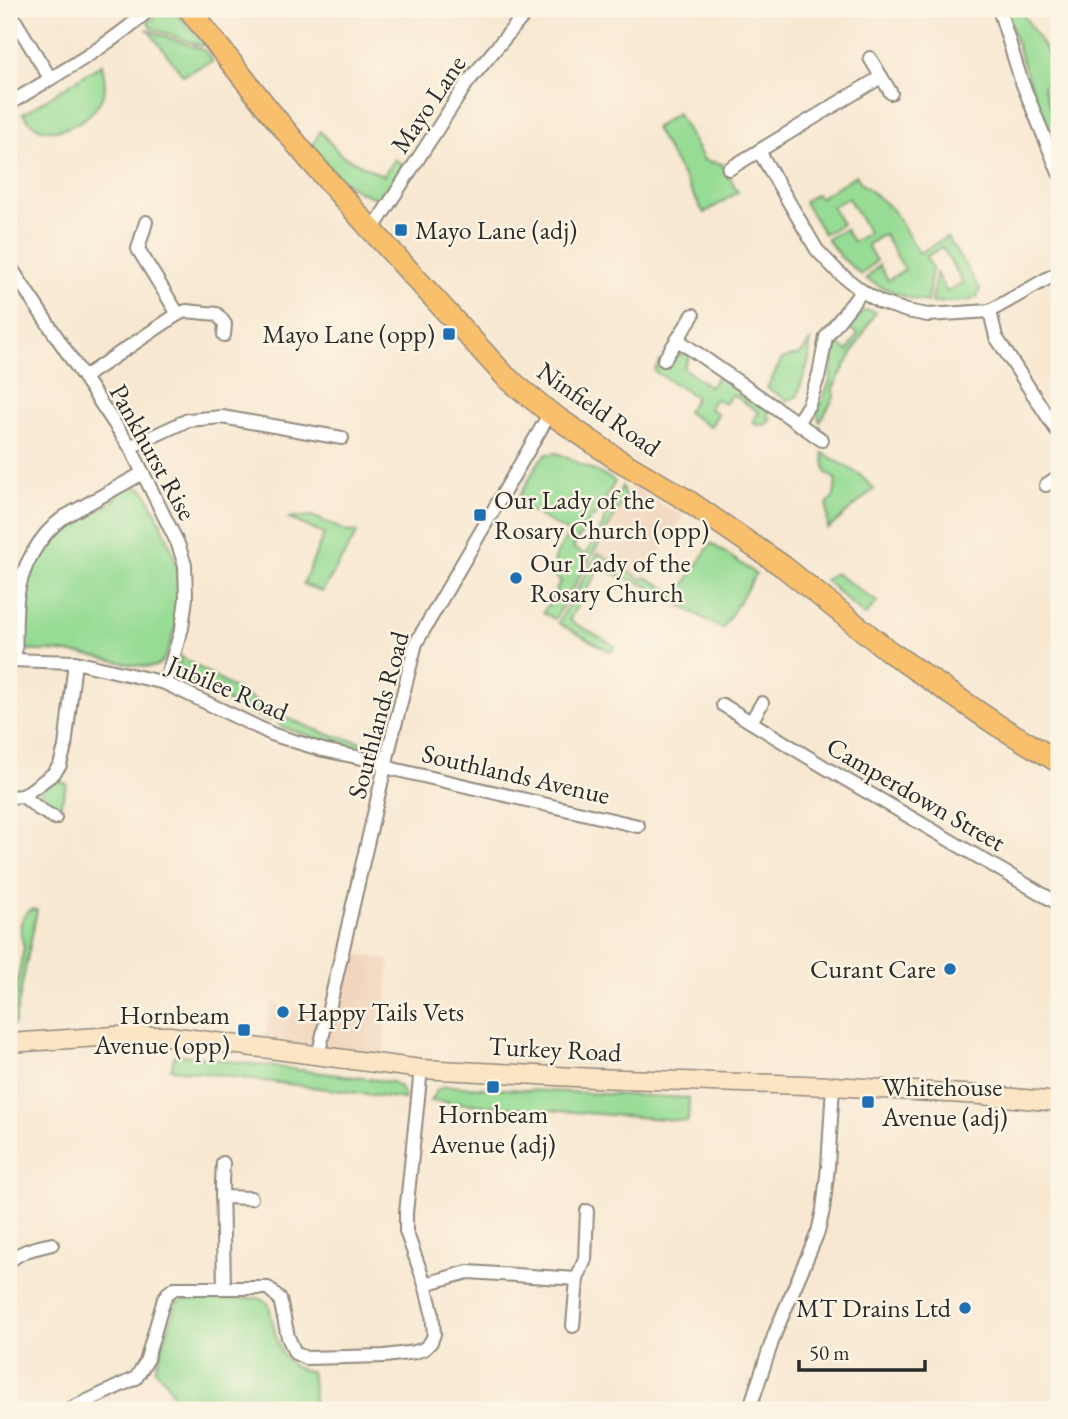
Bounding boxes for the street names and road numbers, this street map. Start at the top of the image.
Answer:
street label: Mayo Lane [383,48,473,160]
street label: Ninfield Road [531,354,668,465]
street label: Pankhurst Rise [102,378,204,526]
street label: Southlands Road [339,627,417,802]
street label: Jubilee Road [161,647,294,729]
street label: Camperdown Street [821,729,1011,859]
street label: Southlands Avenue [419,736,613,812]
street label: Turkey Road [488,1029,623,1070]

